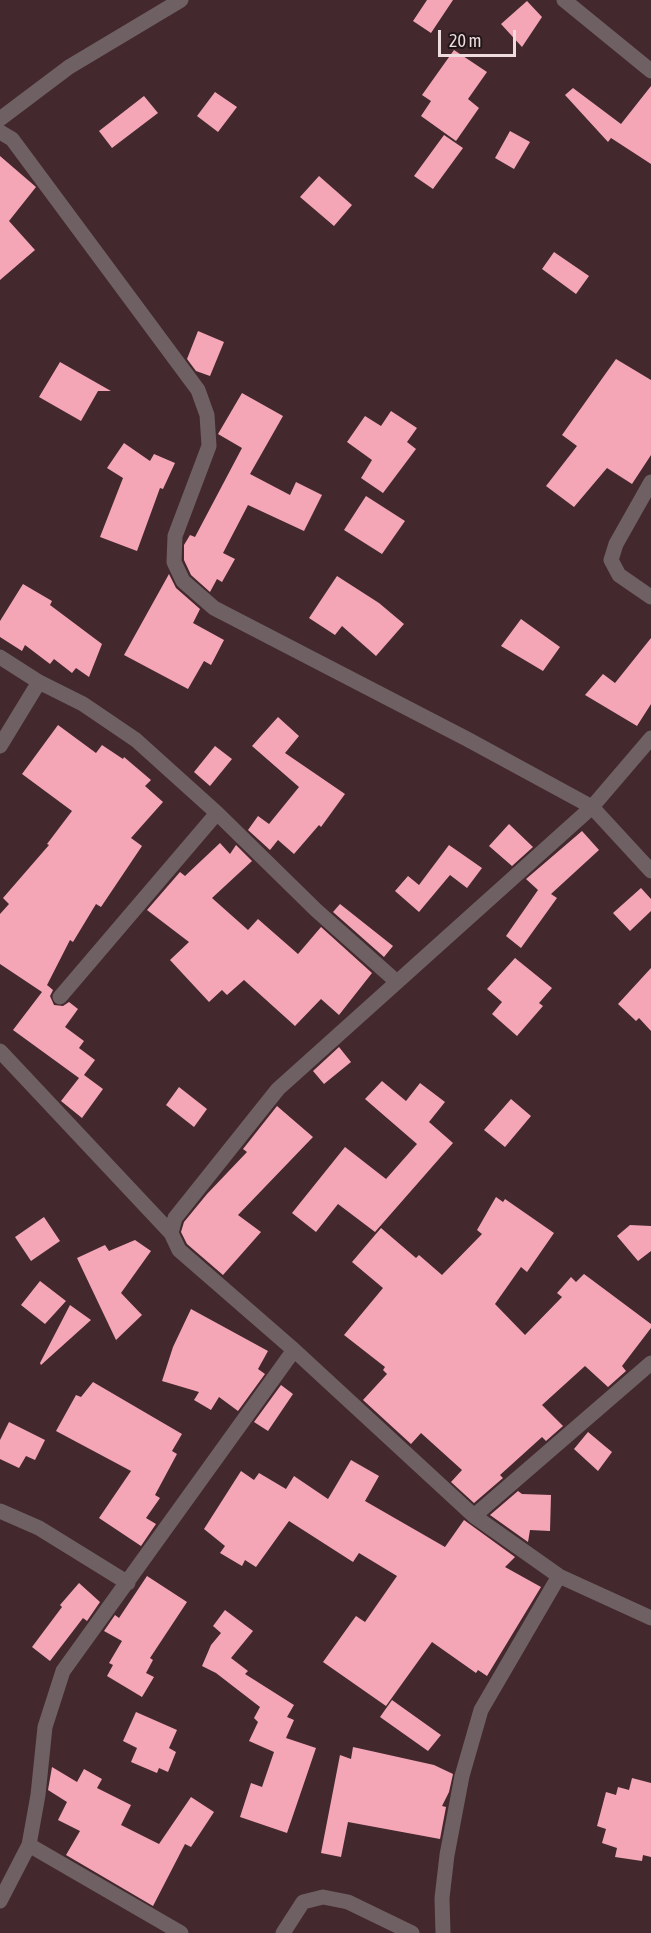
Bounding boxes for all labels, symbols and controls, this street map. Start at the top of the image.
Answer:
scale bar [441,18,519,56]
text: 20 m [449,30,481,51]

